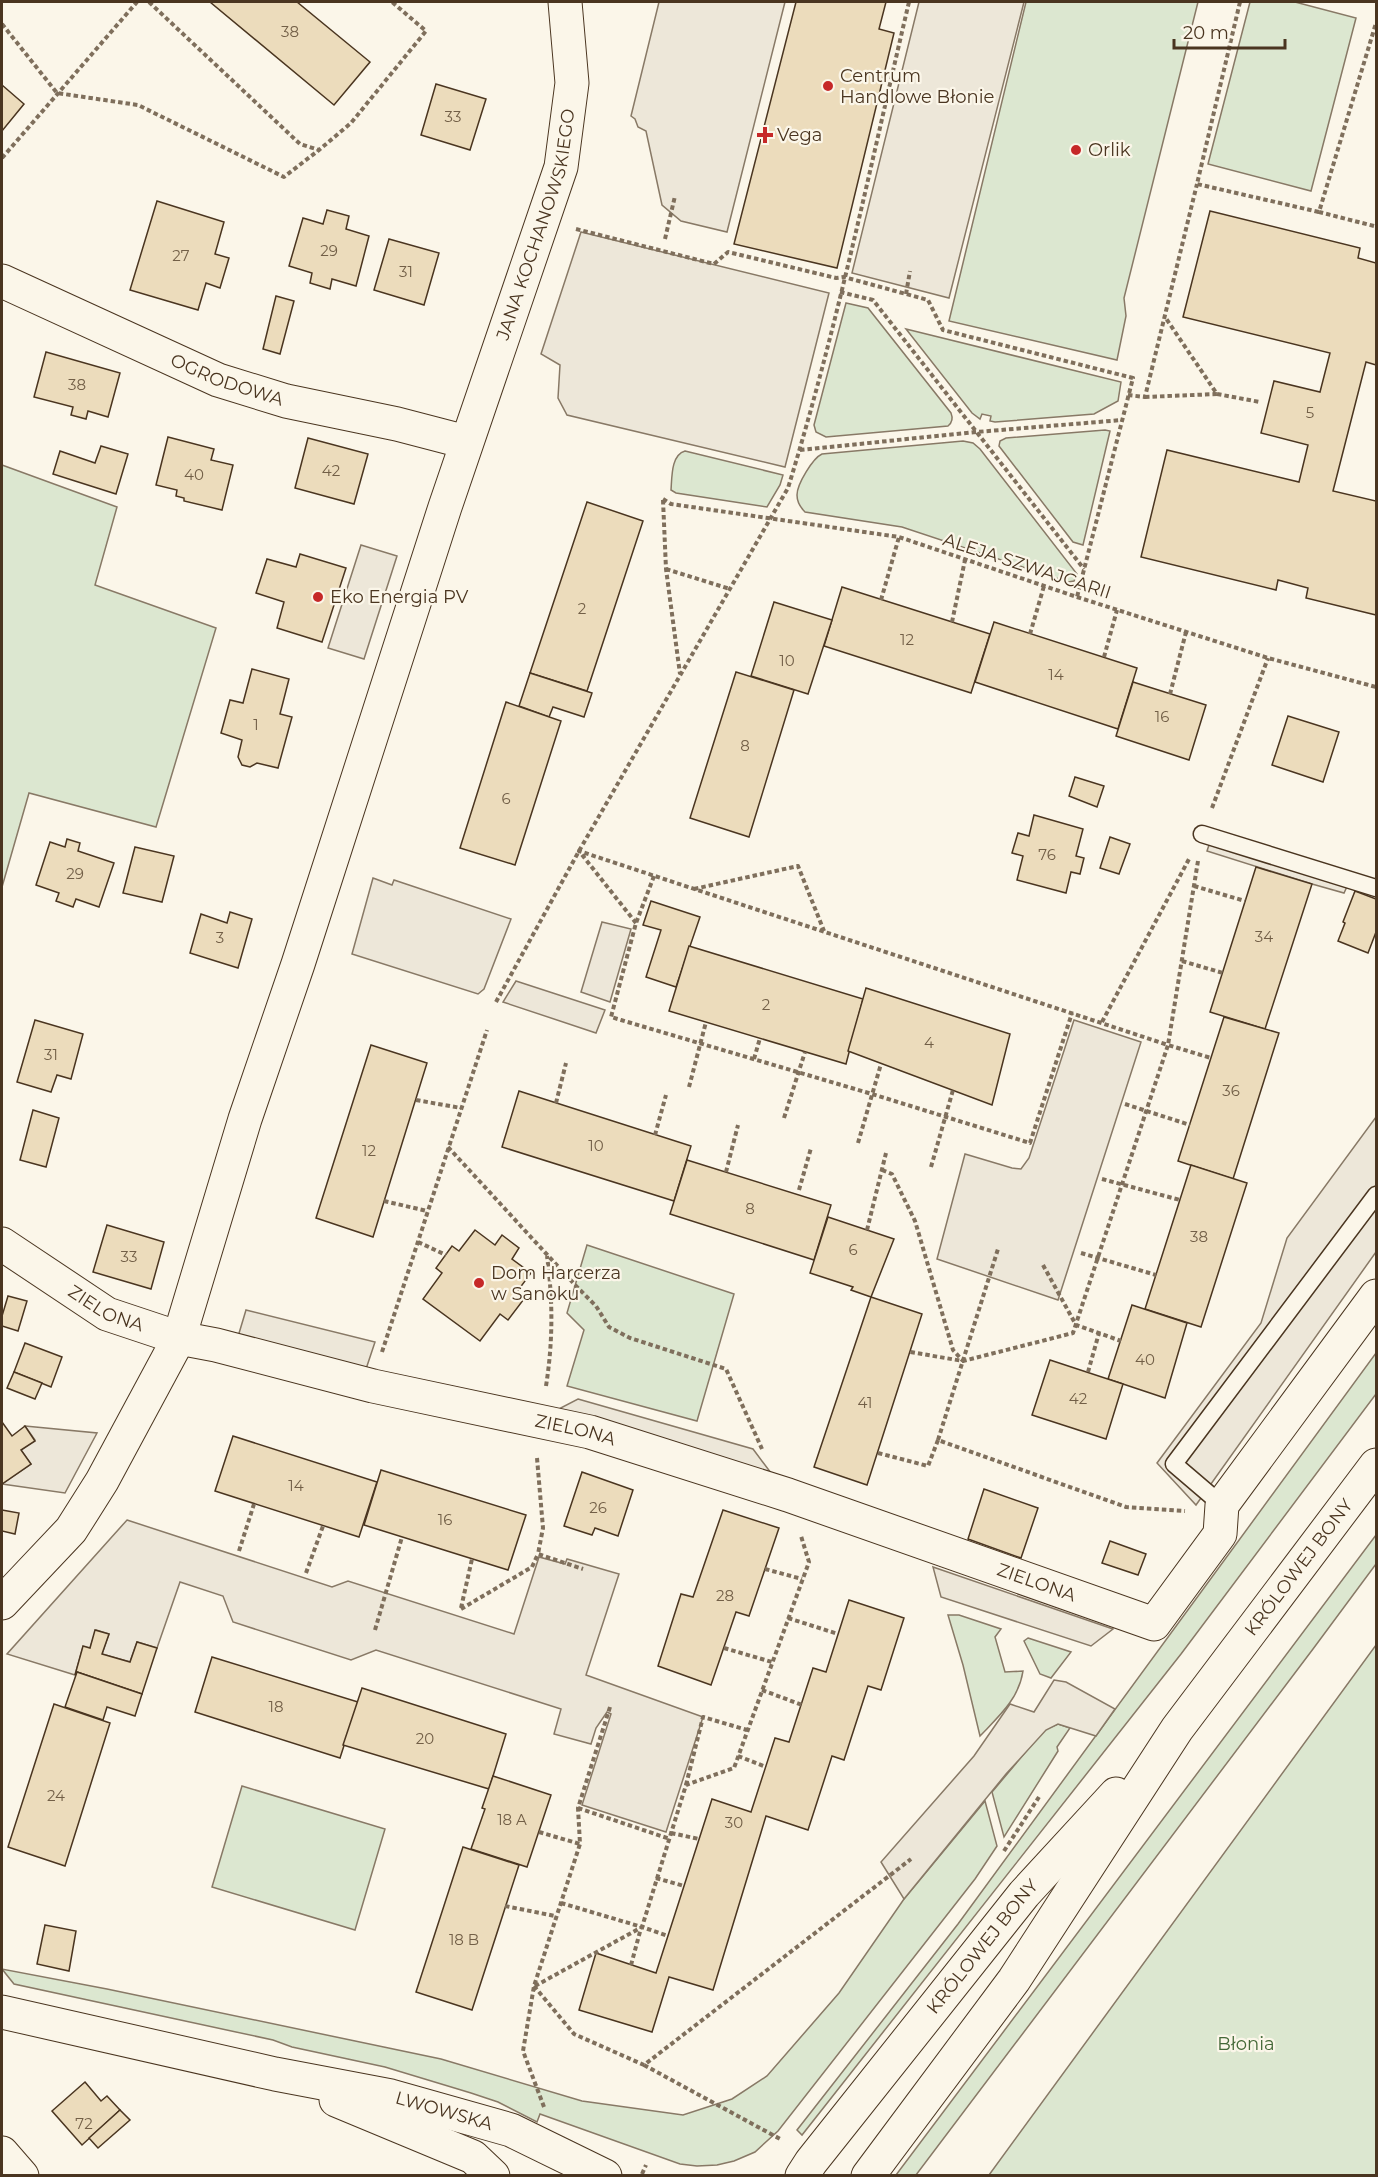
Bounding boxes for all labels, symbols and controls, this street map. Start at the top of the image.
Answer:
scale bar [1174,12,1285,50]
house number: 38 [281,22,299,41]
text: 20 m [1183,22,1229,44]
place label: Centrum Handlowe Błonie [840,65,995,108]
marker: Centrum Handlowe Błonie [821,79,835,93]
house number: 33 [445,107,461,126]
street label: JANA KOCHANOWSKIEGO [491,107,580,344]
place label: Vega [777,124,822,146]
marker: Vega [758,128,772,142]
place label: Orlik [1088,139,1131,161]
marker: Orlik [1069,143,1083,157]
house number: 29 [320,241,338,260]
house number: 27 [172,246,190,265]
house number: 31 [399,262,413,281]
street label: OGRODOWA [167,349,286,411]
house number: 38 [68,375,86,394]
house number: 5 [1306,403,1314,422]
house number: 42 [322,461,340,480]
house number: 40 [184,465,204,484]
street label: ALEJA SZWAJCARII [940,528,1114,604]
place label: Eko Energia PV [330,586,469,608]
marker: Eko Energia PV [311,590,325,604]
house number: 2 [578,599,586,618]
house number: 12 [900,630,914,649]
house number: 10 [779,651,795,670]
house number: 14 [1048,665,1064,684]
house number: 16 [1155,707,1169,726]
house number: 1 [253,715,259,734]
house number: 8 [740,736,750,755]
house number: 6 [501,789,511,808]
house number: 76 [1038,845,1056,864]
house number: 29 [66,864,84,883]
house number: 34 [1255,927,1273,946]
house number: 3 [216,928,224,947]
house number: 2 [762,995,770,1014]
house number: 4 [924,1033,934,1052]
house number: 31 [44,1045,58,1064]
house number: 36 [1222,1081,1240,1100]
house number: 10 [588,1136,604,1155]
house number: 12 [362,1141,376,1160]
house number: 8 [745,1199,755,1218]
house number: 38 [1190,1227,1208,1246]
house number: 6 [848,1240,858,1259]
house number: 33 [121,1247,137,1266]
place label: Dom Harcerza w Sanoku [491,1262,621,1305]
marker: Dom Harcerza w Sanoku [472,1276,486,1290]
street label: ZIELONA [64,1280,147,1336]
house number: 40 [1135,1350,1155,1369]
house number: 42 [1069,1389,1087,1408]
house number: 41 [858,1393,872,1412]
street label: ZIELONA [533,1410,618,1450]
house number: 14 [288,1476,304,1495]
street label: KRÓLOWEJ BONY [1240,1494,1358,1640]
house number: 26 [589,1498,607,1517]
house number: 16 [438,1510,452,1529]
street label: ZIELONA [994,1559,1079,1607]
house number: 28 [716,1586,734,1605]
house number: 18 [269,1697,284,1716]
house number: 20 [416,1729,434,1748]
house number: 24 [47,1786,65,1805]
house number: 18 A [497,1810,527,1829]
house number: 30 [725,1813,743,1832]
street label: KRÓLOWEJ BONY [922,1874,1043,2018]
house number: 18 B [449,1930,479,1949]
park label: Błonia [1217,2033,1275,2055]
street label: LWOWSKA [393,2087,495,2135]
house number: 72 [75,2114,93,2133]

